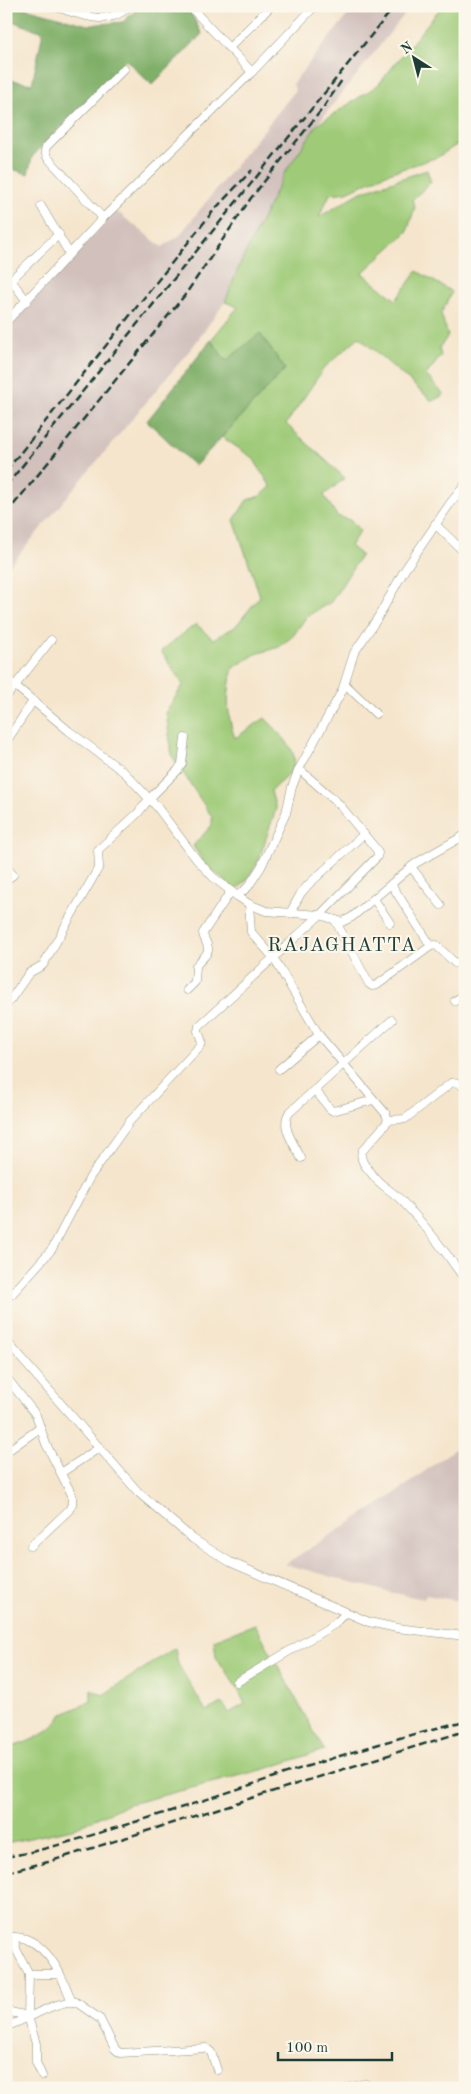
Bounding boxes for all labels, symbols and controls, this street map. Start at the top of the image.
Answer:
north arrow [388,32,438,82]
text: N [399,39,416,57]
district label: RAJAGHATTA [267,936,417,956]
scale bar [278,2029,392,2061]
text: 100 m [286,2041,328,2056]

